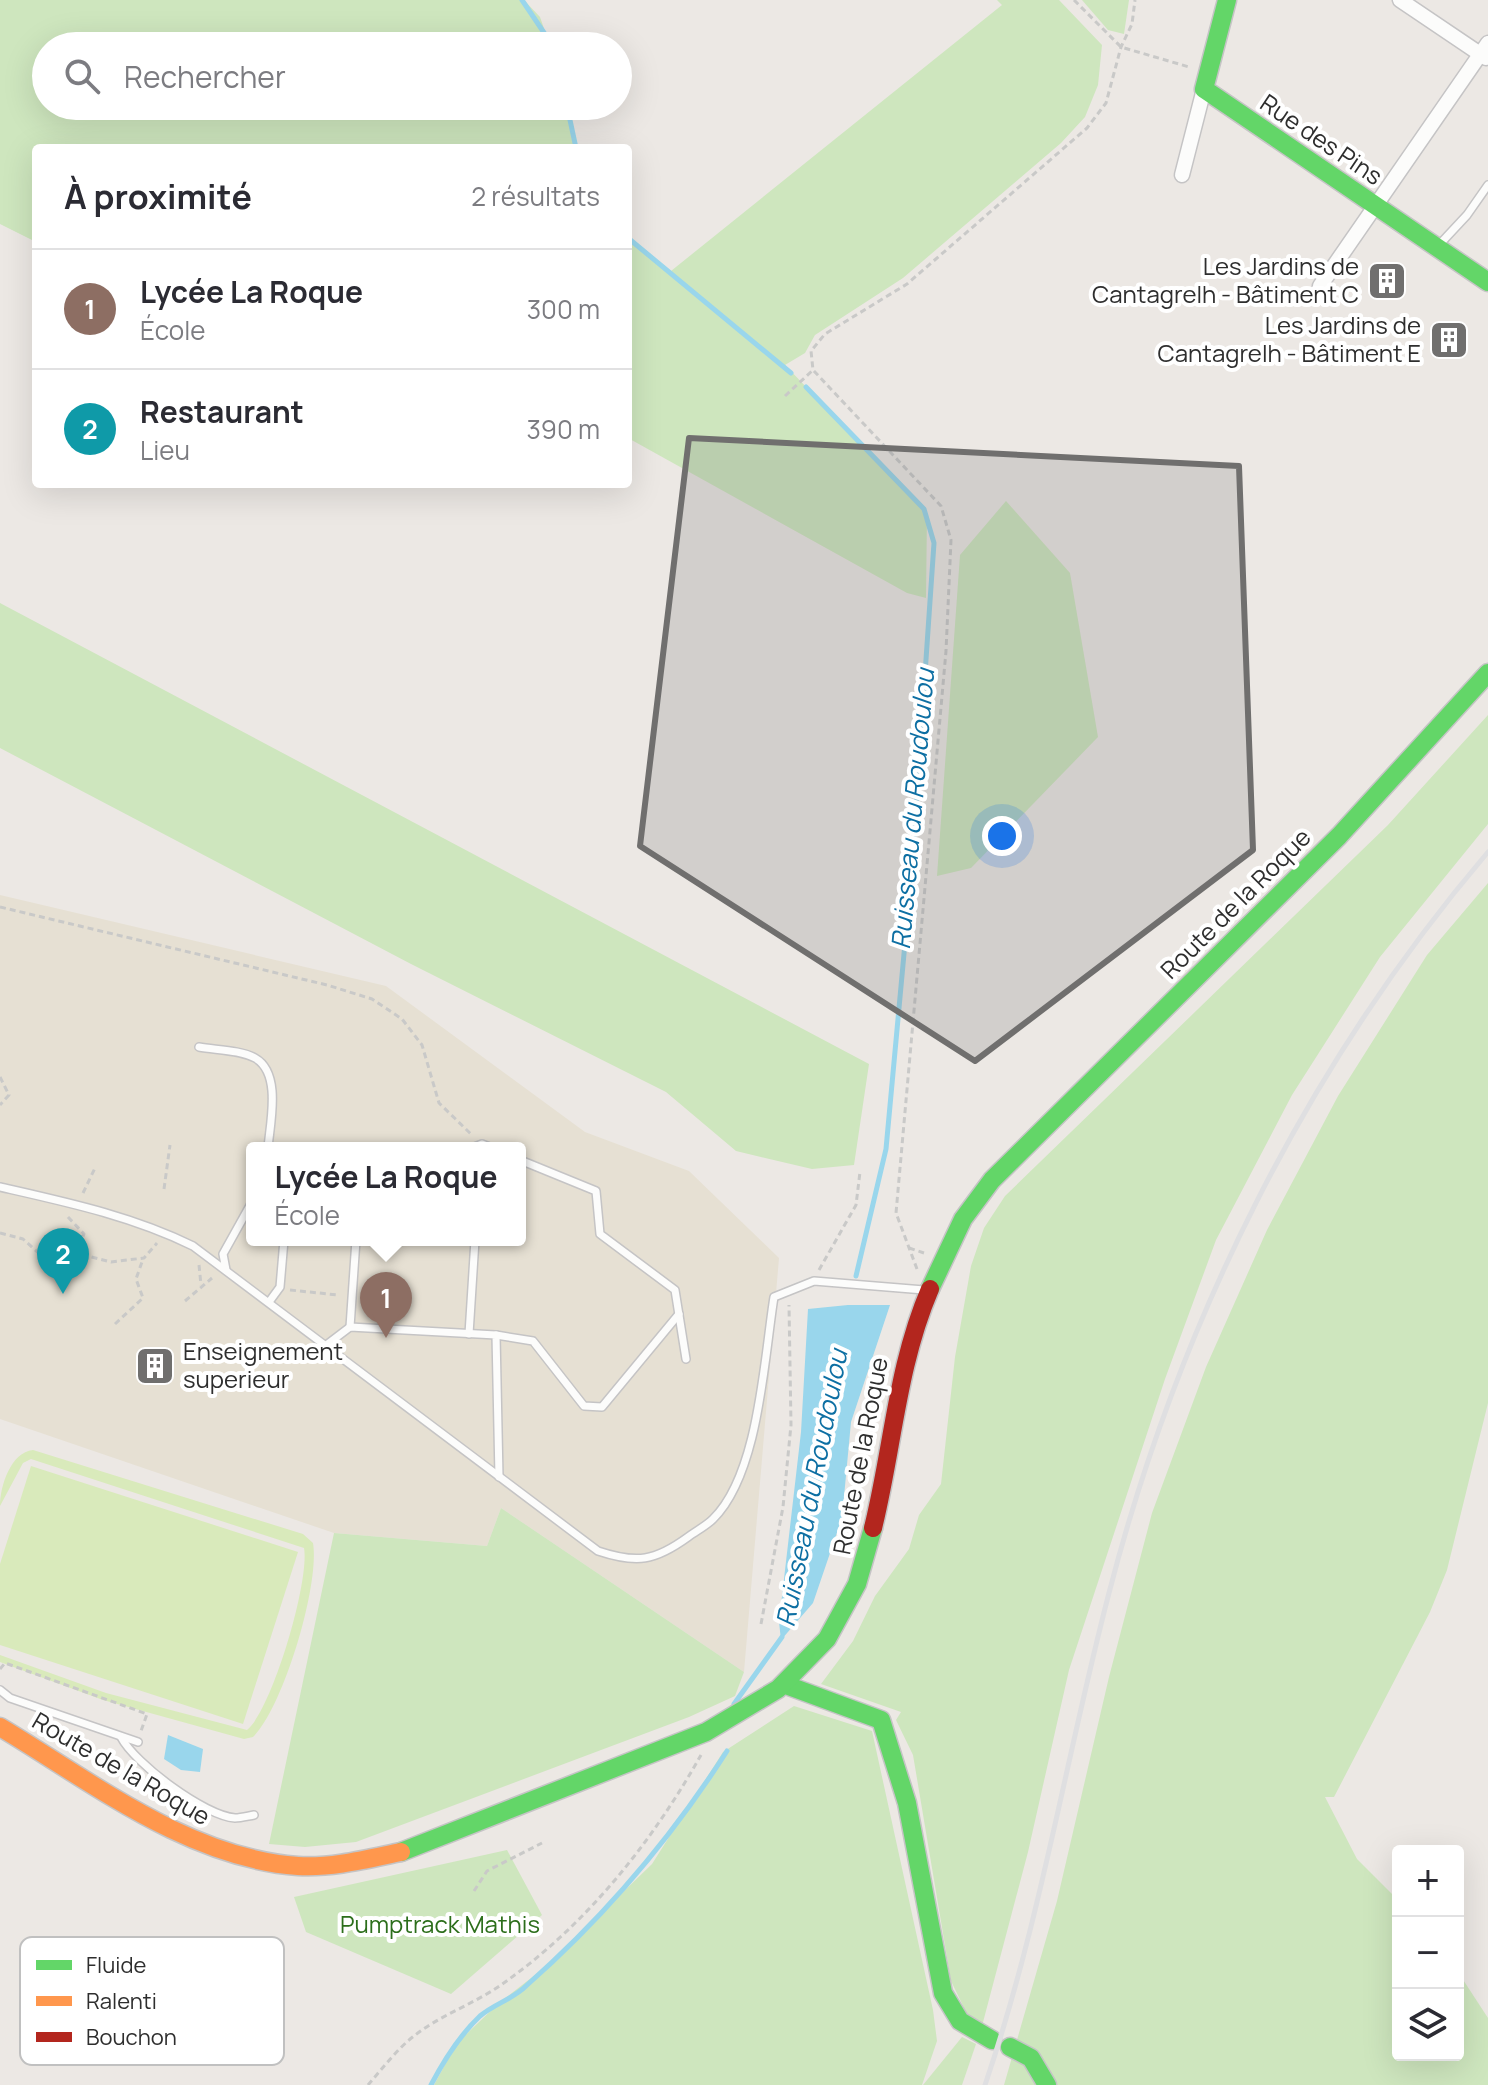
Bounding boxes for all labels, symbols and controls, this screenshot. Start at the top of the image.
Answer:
search box [32,32,632,120]
icon: search [60,54,104,98]
text: Rechercher [124,56,286,97]
street label: Rue des Pins [1254,86,1389,192]
text: À proximité [64,173,252,219]
text: 2 résultats [471,178,600,214]
place label: Les Jardins de Cantagrelh - Bâtiment C [1092,249,1359,310]
building icon: Les Jardins de Cantagrelh - Bâtiment C [1366,260,1408,302]
text: Lycée La Roque [140,271,363,312]
text: 1 [84,291,96,327]
text: 300 m [527,291,600,327]
place label: Les Jardins de Cantagrelh - Bâtiment E [1158,308,1421,369]
text: École [140,312,205,348]
building icon: Les Jardins de Cantagrelh - Bâtiment E [1428,319,1470,361]
text: Restaurant [140,391,304,432]
text: 2 [82,411,98,447]
text: 390 m [526,411,600,447]
text: Lieu [140,432,190,468]
water label: Ruisseau du Roudoulou [882,665,942,951]
your location [982,816,1022,856]
street label: Route de la Roque [1153,821,1317,985]
popup [246,1142,526,1246]
text: Lycée La Roque [274,1156,498,1197]
text: École [274,1197,340,1233]
pin: 2 [37,1228,89,1294]
pin: 1 [360,1272,412,1338]
place label: Enseignement superieur [183,1334,343,1395]
water label: Ruisseau du Roudoulou [766,1344,856,1629]
building icon: Enseignement superieur [134,1345,176,1387]
street label: Route de la Roque [824,1354,895,1557]
street label: Route de la Roque [27,1703,217,1832]
map controls [1392,1845,1464,2061]
button: + [1392,1845,1464,1917]
park label: Pumptrack Mathis [340,1907,540,1940]
button: − [1392,1917,1464,1989]
legend [20,1937,284,2065]
text: Fluide [86,1950,146,1980]
text: Ralenti [86,1986,157,2016]
button: layers [1392,1989,1464,2061]
text: Bouchon [86,2022,177,2052]

